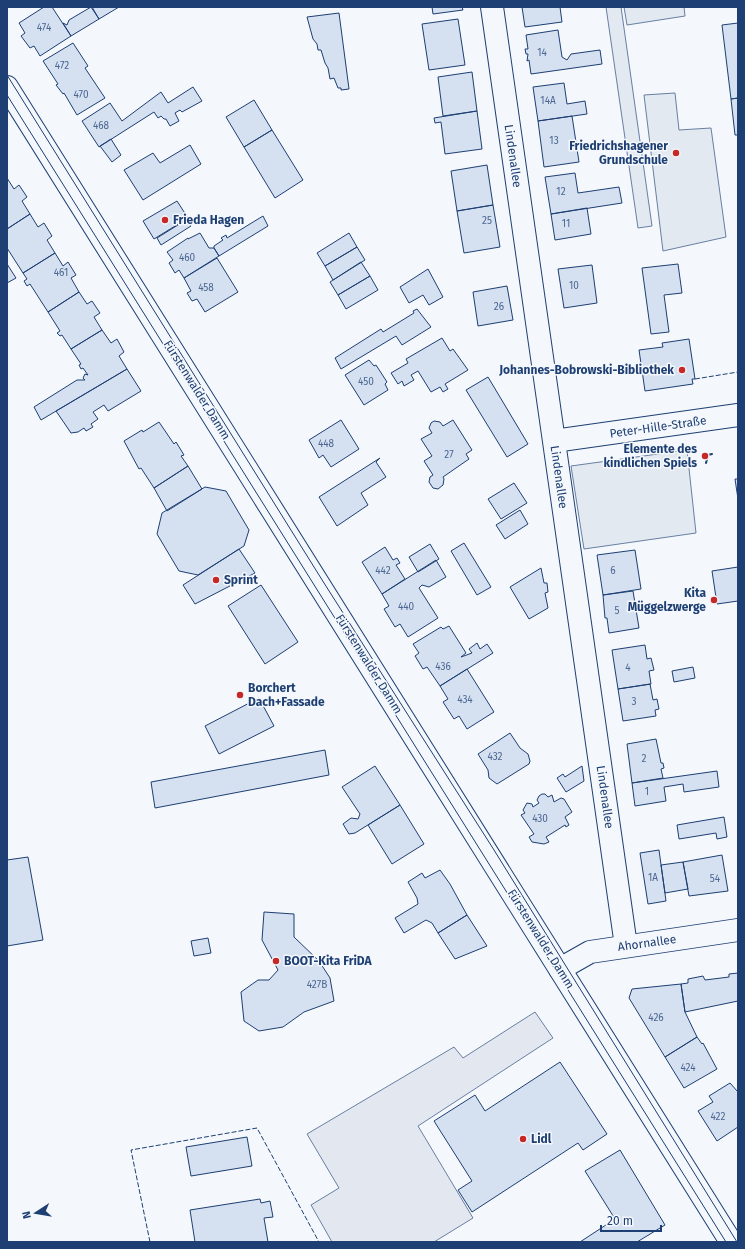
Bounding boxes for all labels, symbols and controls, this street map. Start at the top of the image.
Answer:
house number: 474 [37,22,52,34]
house number: 14 [537,47,548,59]
house number: 472 [55,60,69,72]
house number: 470 [74,89,89,101]
house number: 14A [540,95,556,107]
house number: 468 [93,120,110,132]
street label: Lindenallee [502,124,524,188]
house number: 13 [549,135,559,147]
place label: Friedrichshagener Grundschule [569,139,668,167]
marker: Friedrichshagener Grundschule [671,148,681,158]
house number: 12 [556,186,566,198]
place label: Frieda Hagen [173,213,244,227]
marker: Frieda Hagen [160,215,170,225]
house number: 25 [482,215,492,227]
house number: 11 [562,218,570,230]
house number: 460 [179,252,196,264]
house number: 461 [54,267,68,279]
house number: 10 [569,280,579,292]
house number: 458 [198,282,214,294]
house number: 26 [494,301,504,313]
street label: Fürstenwalder Damm [161,338,233,442]
place label: Johannes-Bobrowski-Bibliothek [498,363,674,377]
marker: Johannes-Bobrowski-Bibliothek [677,365,687,375]
house number: 450 [358,376,374,388]
street label: Peter-Hille-Straße [609,413,707,441]
house number: 448 [318,438,335,450]
place label: Elemente des kindlichen Spiels [603,442,697,470]
street label: Lindenallee [548,445,570,509]
house number: 27 [444,449,454,461]
marker: Elemente des kindlichen Spiels [700,451,710,461]
house number: 442 [375,565,391,577]
house number: 6 [610,565,616,577]
place label: Sprint [224,573,258,587]
marker: Sprint [211,575,221,585]
place label: Kita Müggelzwerge [628,586,706,614]
marker: Kita Müggelzwerge [709,595,719,605]
house number: 440 [398,601,415,613]
house number: 5 [614,605,620,617]
street label: Fürstenwalder Damm [333,612,405,716]
house number: 436 [435,661,451,673]
house number: 4 [625,662,631,674]
place label: Borchert Dach+Fassade [248,681,325,709]
marker: Borchert Dach+Fassade [235,690,245,700]
house number: 434 [457,694,473,706]
house number: 3 [632,696,637,708]
house number: 432 [488,751,503,763]
house number: 2 [642,753,647,765]
street label: Lindenallee [594,765,616,829]
house number: 1 [645,786,649,798]
house number: 430 [532,813,548,825]
house number: 1A [648,872,658,884]
house number: 54 [710,873,721,885]
street label: Fürstenwalder Damm [505,887,577,991]
street label: Ahornallee [617,932,677,954]
place label: BOOT-Kita FriDA [284,954,373,968]
marker: BOOT-Kita FriDA [271,956,281,966]
house number: 427B [307,979,327,991]
house number: 426 [648,1012,664,1024]
house number: 424 [680,1062,696,1074]
house number: 422 [710,1111,726,1123]
place label: Lidl [531,1132,552,1146]
marker: Lidl [518,1134,528,1144]
north arrow [16,1193,56,1233]
scale bar [601,1207,661,1233]
text: N [20,1210,34,1220]
text: 20 m [607,1214,633,1228]

